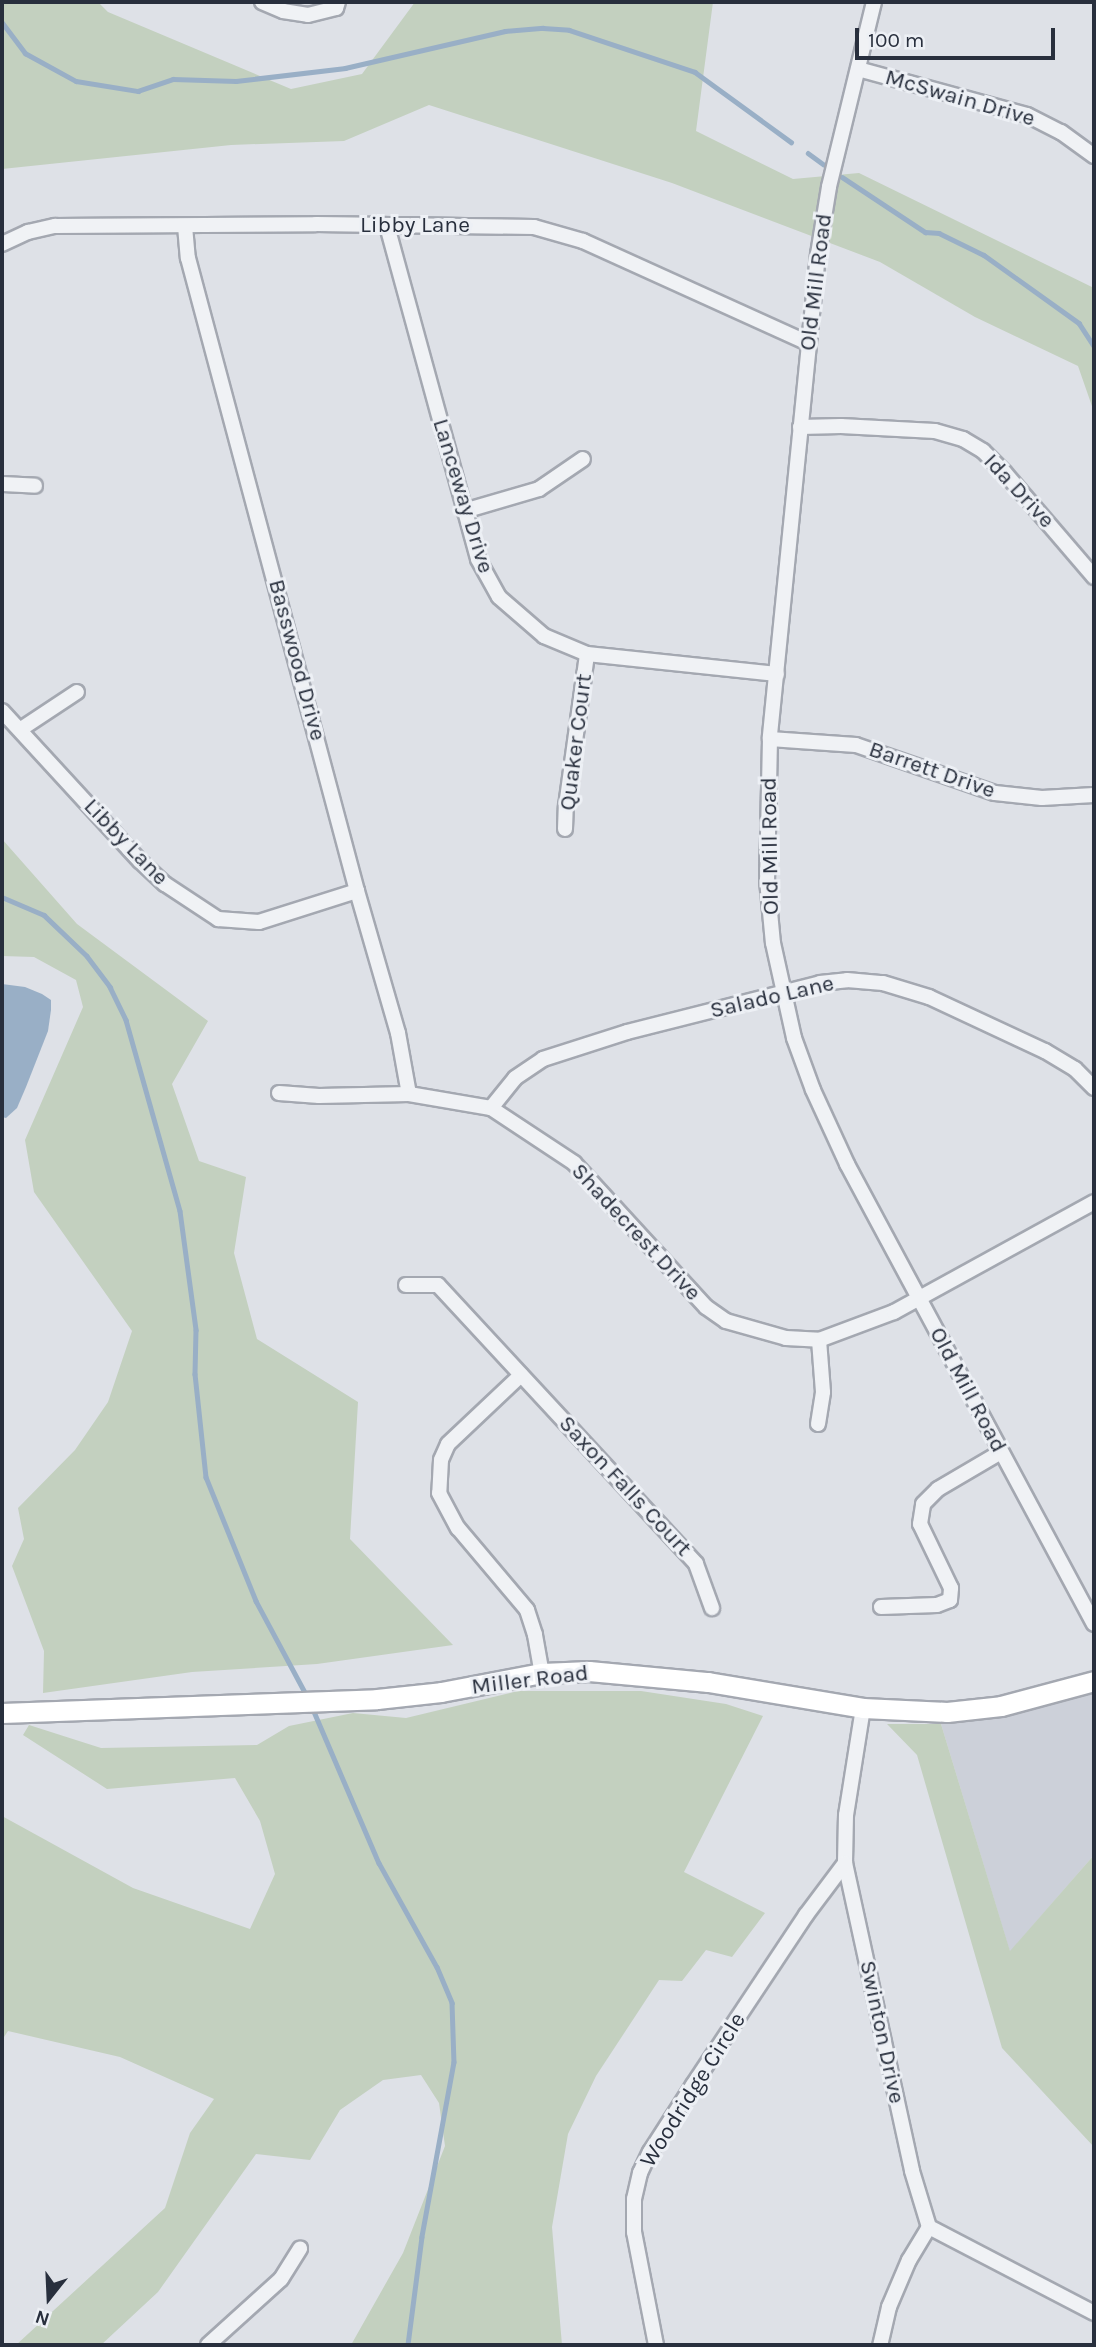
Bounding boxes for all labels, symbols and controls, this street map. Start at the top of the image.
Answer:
scale bar [858,14,1058,58]
text: 100 m [868,28,925,52]
street label: McSwain Drive [882,63,1038,133]
street label: Libby Lane [360,211,470,239]
street label: Old Mill Road [794,212,838,352]
street label: Lanceway Drive [426,415,500,577]
street label: Ida Drive [978,448,1060,534]
street label: Basswood Drive [262,576,332,744]
street label: Quaker Court [554,672,598,812]
street label: Barrett Drive [865,735,999,805]
street label: Old Mill Road [755,777,785,915]
street label: Libby Lane [78,793,174,891]
street label: Salado Lane [707,969,837,1025]
street label: Shadecrest Drive [565,1158,707,1306]
street label: Old Mill Road [923,1323,1013,1457]
street label: Saxon Falls Court [553,1410,697,1562]
street label: Miller Road [470,1659,590,1701]
street label: Swinton Drive [853,1958,911,2106]
street label: Woodridge Circle [634,2008,752,2172]
north arrow [14,2263,84,2333]
text: N [33,2305,52,2331]

